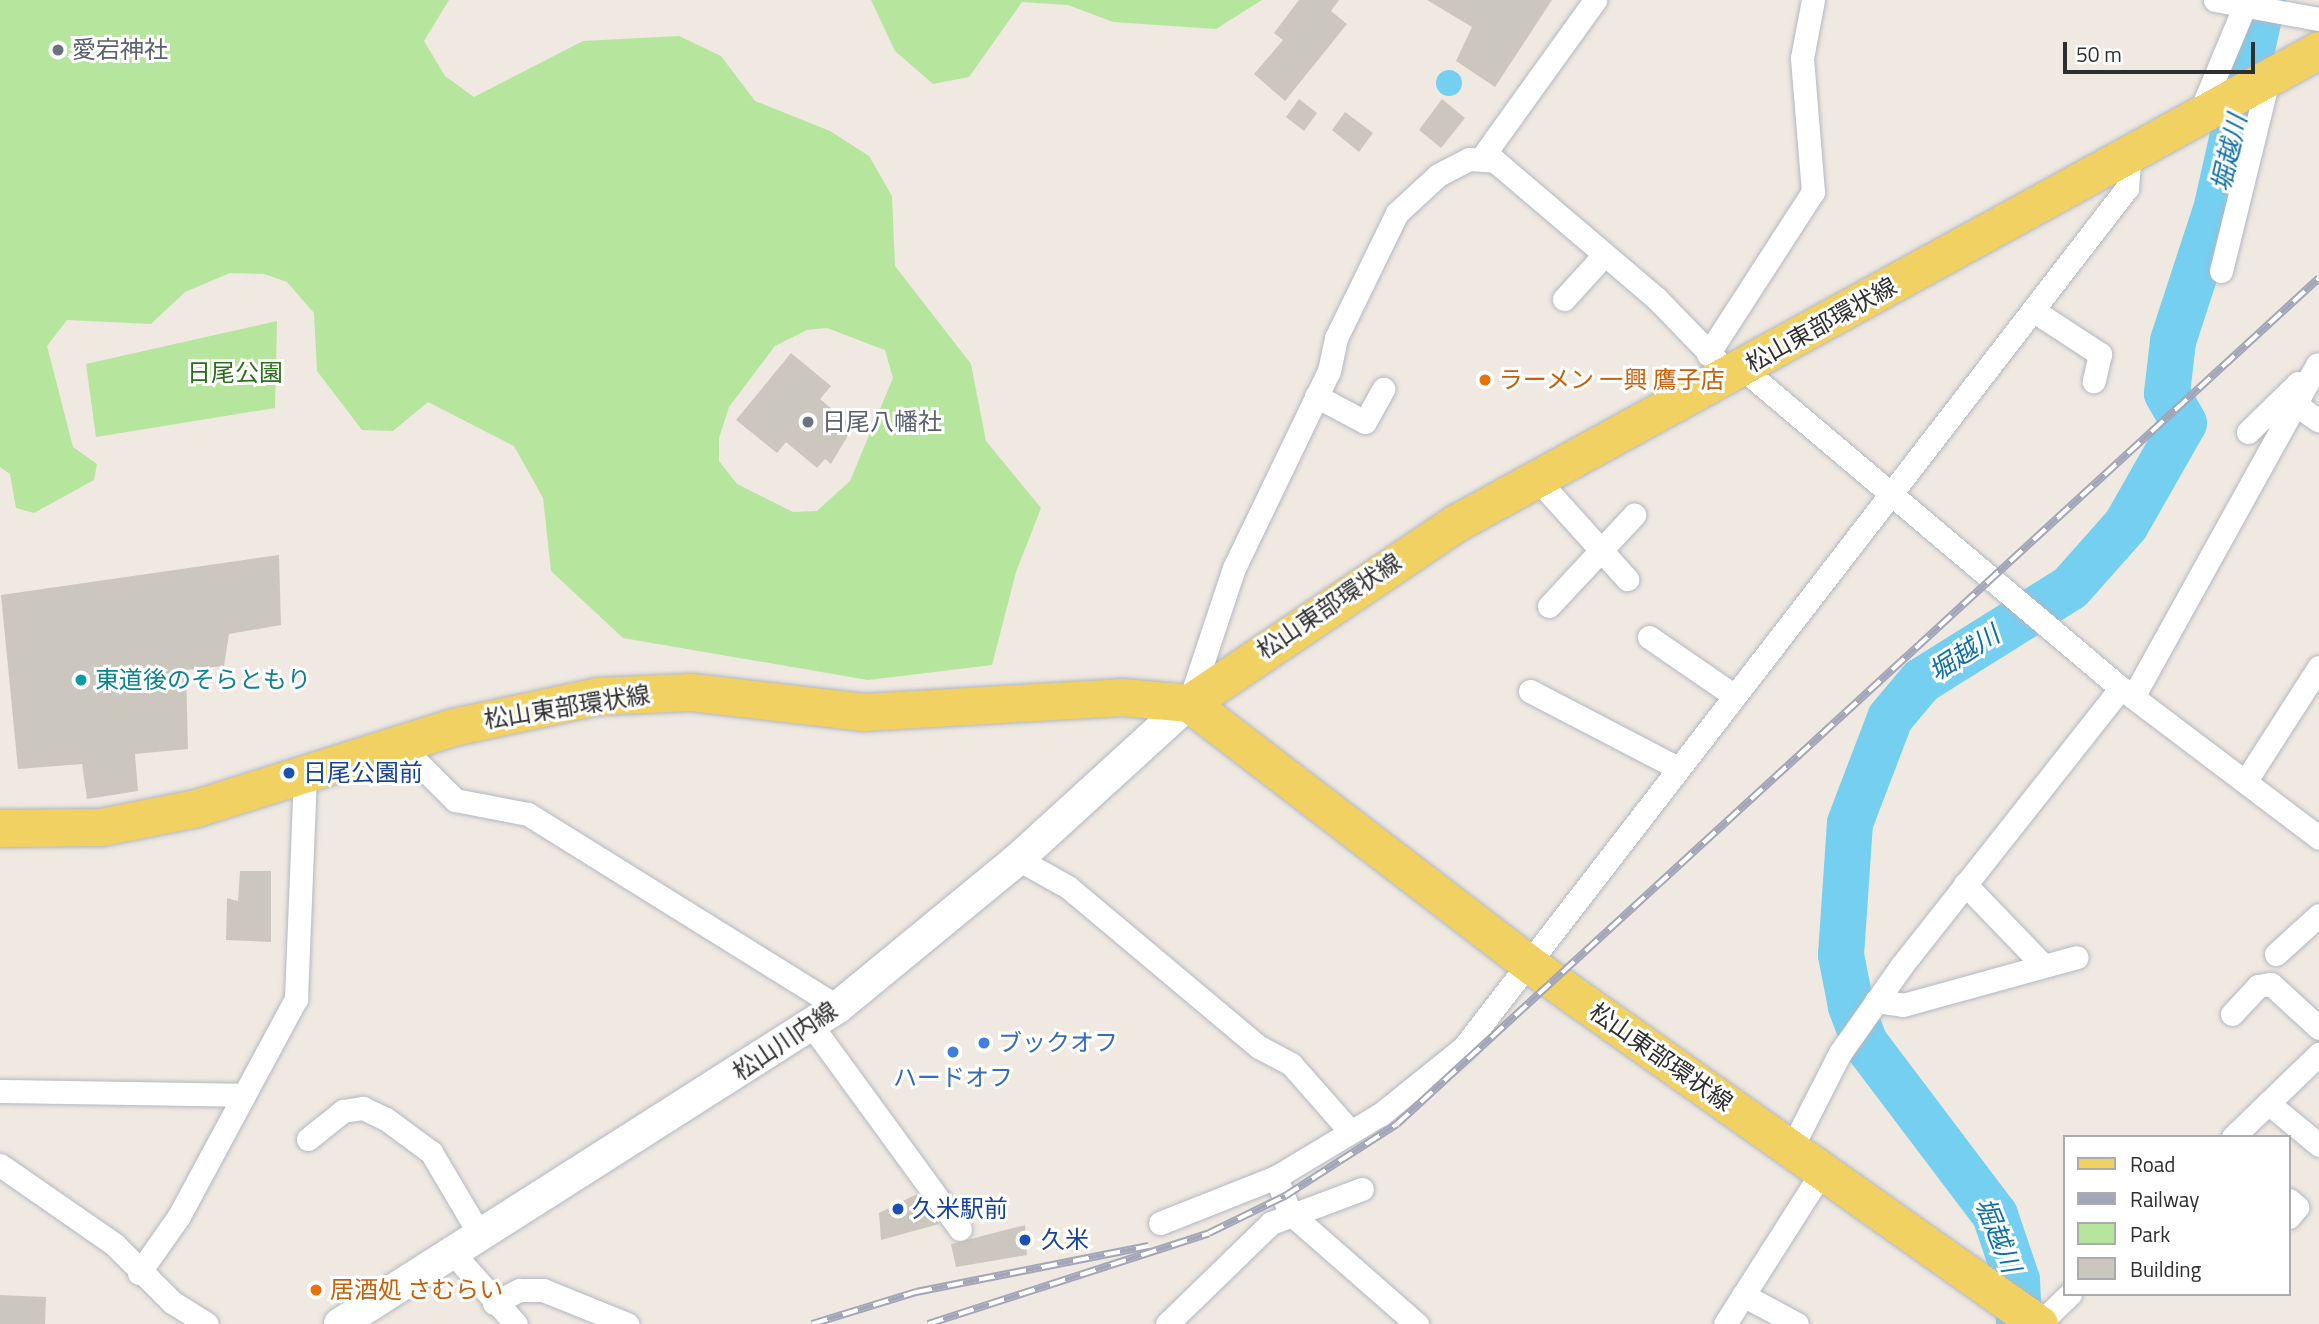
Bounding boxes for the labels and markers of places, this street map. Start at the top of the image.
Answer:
place label: 愛宕神社 [72,36,168,64]
marker: 愛宕神社 [50,42,66,58]
place label: ラーメン 一興 鷹子店 [1499,366,1726,394]
marker: ラーメン 一興 鷹子店 [1477,372,1493,388]
place label: 日尾八幡社 [822,408,942,436]
marker: 日尾八幡社 [800,414,816,430]
place label: 東道後のそらともり [95,666,311,694]
marker: 東道後のそらともり [73,672,89,688]
place label: 日尾公園前 [303,759,423,787]
marker: 日尾公園前 [281,765,297,781]
place label: ブックオフ [998,1029,1118,1057]
marker: ブックオフ [976,1035,992,1051]
marker: ハードオフ [945,1044,961,1060]
place label: ハードオフ [893,1064,1013,1092]
place label: 久米駅前 [912,1195,1008,1223]
marker: 久米駅前 [890,1201,906,1217]
place label: 久米 [1041,1226,1089,1254]
marker: 久米 [1015,1230,1035,1250]
place label: 居酒処 さむらい [330,1276,503,1304]
marker: 居酒処 さむらい [308,1282,324,1298]

